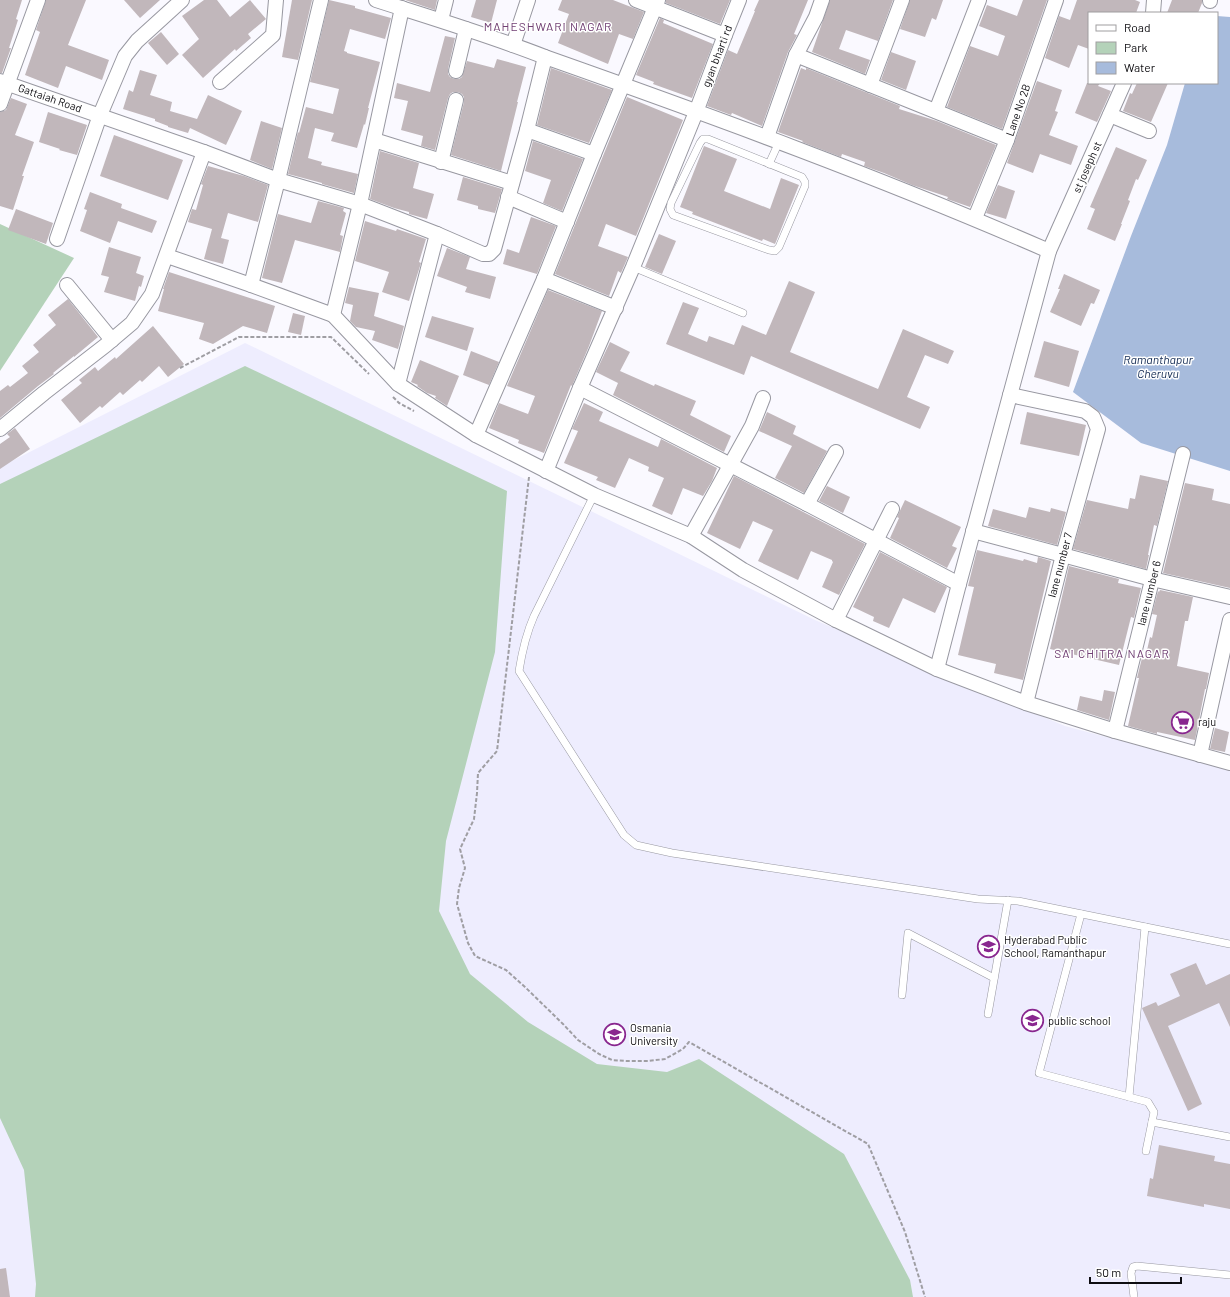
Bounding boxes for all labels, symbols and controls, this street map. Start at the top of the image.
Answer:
legend [1088,12,1218,84]
district label: MAHESHWARI NAGAR [484,19,612,33]
text: Road [1124,20,1151,34]
street label: gyan bharti rd [699,23,734,89]
text: Park [1124,40,1148,54]
text: Water [1124,60,1156,74]
street label: Gattaiah Road [16,81,84,115]
street label: Lane No 2B [1003,82,1033,138]
street label: st joseph st [1069,139,1104,194]
water label: Ramanthapur Cheruvu [1123,352,1194,380]
street label: lane number 7 [1045,531,1074,599]
street label: lane number 6 [1134,559,1163,627]
district label: SAI CHITRA NAGAR [1054,646,1170,660]
supermarket icon: raju [1169,709,1195,735]
place label: raju [1198,715,1216,728]
school or university icon: Hyderabad Public School, Ramanthapur [976,933,1002,959]
place label: Hyderabad Public School, Ramanthapur [1004,933,1106,959]
school or university icon: public school [1019,1008,1045,1034]
place label: public school [1048,1014,1111,1027]
school or university icon: Osmania University [602,1021,628,1047]
place label: Osmania University [630,1021,678,1047]
scale bar [1090,1259,1181,1285]
text: 50 m [1096,1265,1121,1279]

